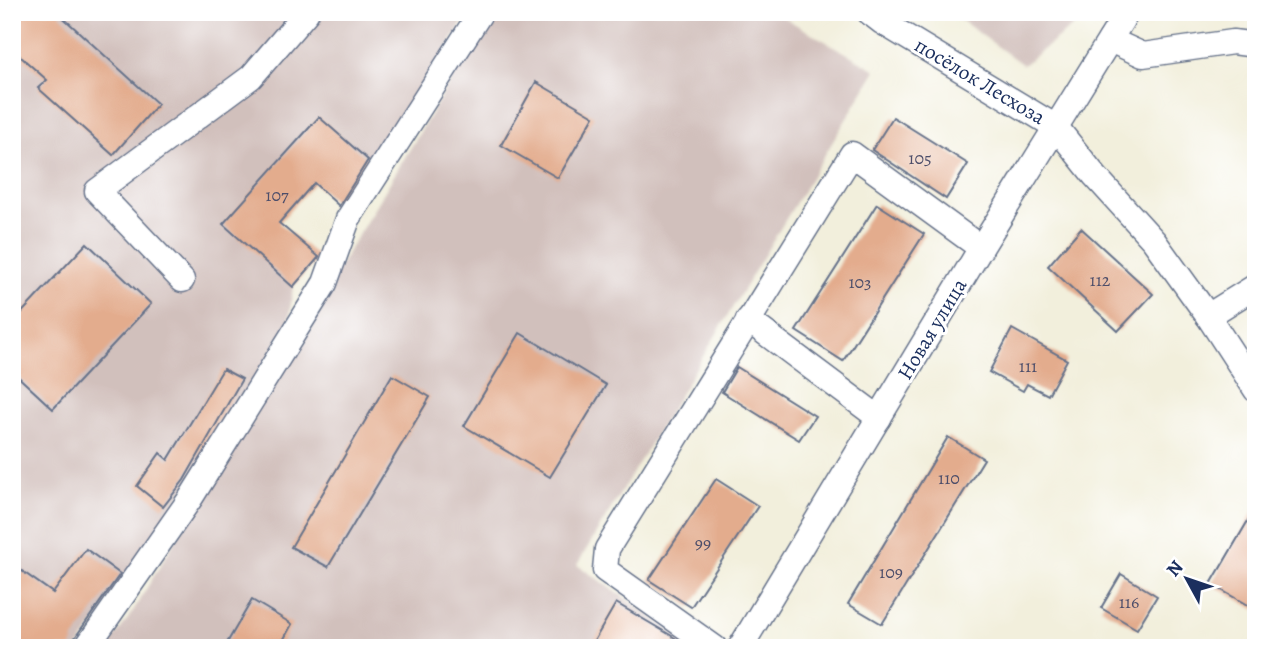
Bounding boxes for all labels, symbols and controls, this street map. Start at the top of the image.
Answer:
street label: посёлок Лесхоза [909,31,1051,131]
house number: 105 [908,146,932,170]
house number: 107 [265,183,289,207]
house number: 112 [1090,268,1111,292]
house number: 103 [848,270,872,294]
street label: Новая улица [891,273,973,385]
house number: 111 [1019,354,1037,378]
house number: 110 [938,466,960,490]
house number: 99 [695,531,711,555]
north arrow [1152,544,1222,614]
text: N [1160,555,1189,582]
house number: 109 [879,560,903,584]
house number: 116 [1119,590,1139,614]

